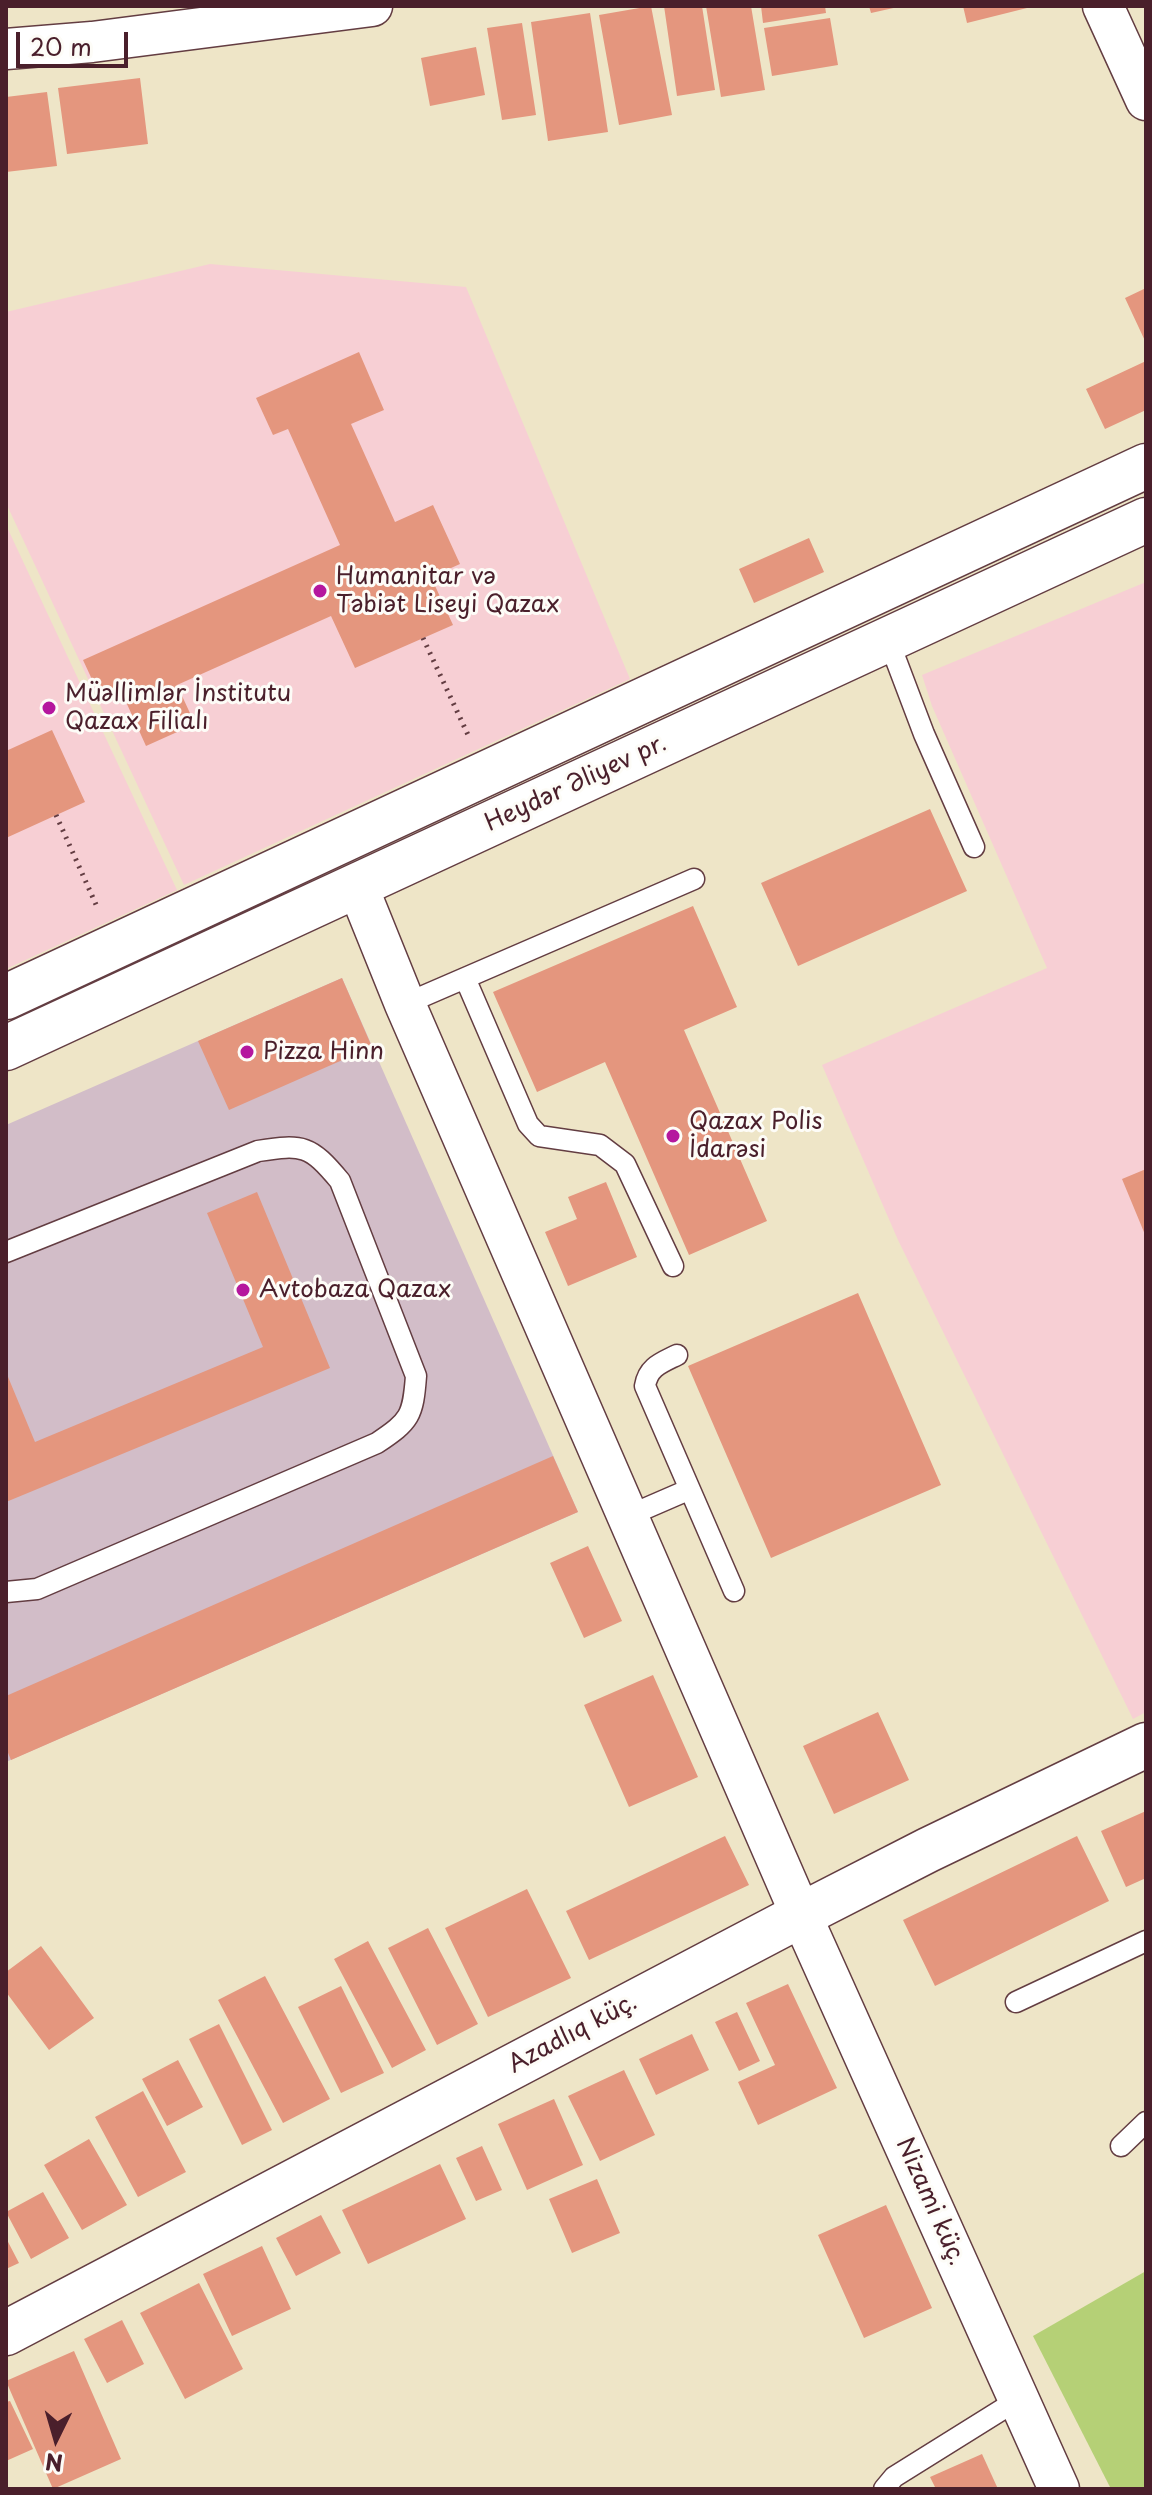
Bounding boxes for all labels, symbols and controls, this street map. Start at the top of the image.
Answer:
scale bar [20,16,132,66]
text: 20 m [30,28,92,64]
place label: Humanitar və Təbiət Liseyi Qazax [336,563,559,619]
marker: Humanitar və Təbiət Liseyi Qazax [311,582,329,600]
place label: Müəllimlər İnstitutu Qazax Filialı [65,680,291,736]
marker: Müəllimlər İnstitutu Qazax Filialı [40,699,58,717]
street label: Heydər Əliyev pr. [481,729,671,839]
place label: Pizza Hinn [263,1038,384,1066]
marker: Pizza Hinn [238,1043,256,1061]
place label: Qazax Polis İdarəsi [689,1108,823,1164]
marker: Qazax Polis İdarəsi [664,1127,682,1145]
place label: Avtobaza Qazax [259,1276,451,1304]
marker: Avtobaza Qazax [234,1281,252,1299]
street label: Azadlıq küç. [504,1988,642,2080]
street label: Nizami küç. [889,2134,971,2270]
north arrow [16,2399,96,2479]
text: N [44,2446,64,2481]

